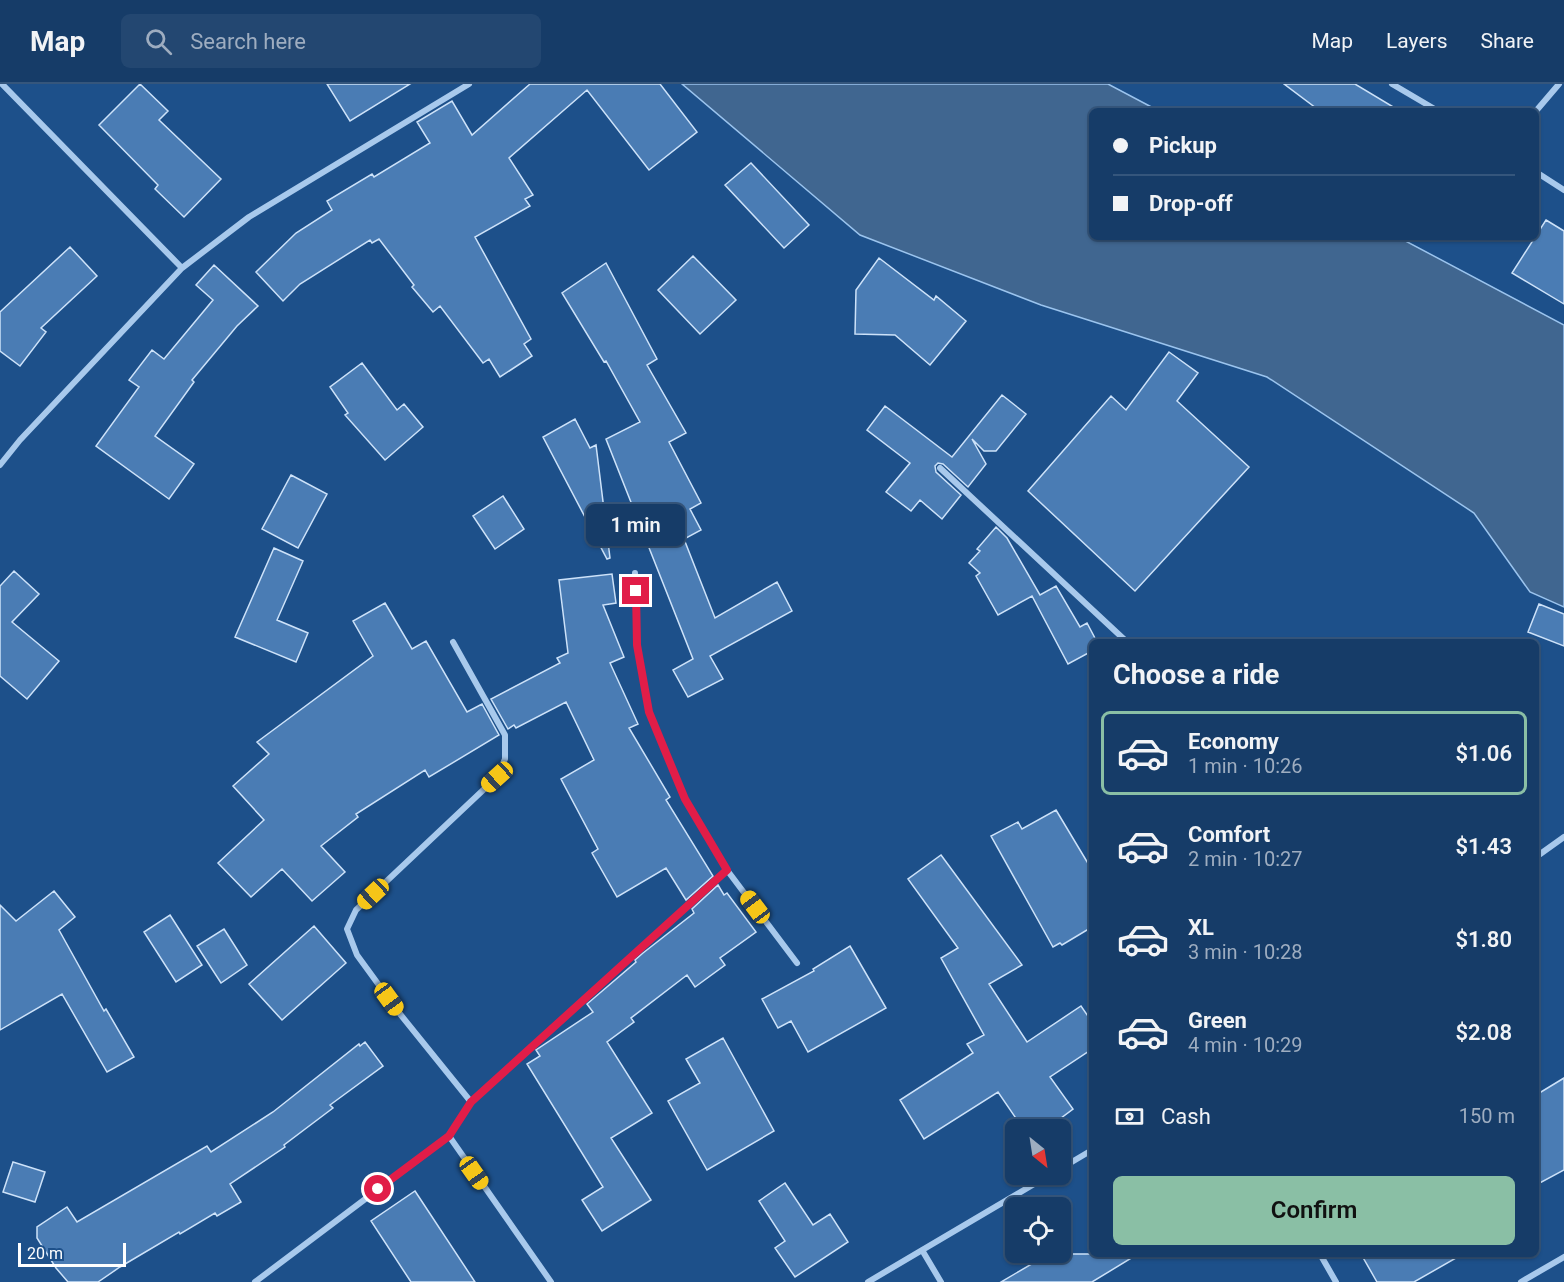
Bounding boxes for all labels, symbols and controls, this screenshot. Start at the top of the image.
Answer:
search box [121,14,541,68]
text: Map [30,25,85,58]
icon: search [142,25,175,58]
text: Search here [190,29,306,54]
text: Map [1311,29,1353,53]
text: Layers [1386,29,1447,53]
text: Share [1480,29,1534,53]
text: Pickup [1149,133,1217,158]
text: Drop-off [1149,191,1233,216]
callout: 1 min [586,504,686,546]
text: 1 min [610,513,661,537]
route end [622,577,649,604]
text: Choose a ride [1113,659,1279,691]
icon: car [1116,726,1170,780]
text: Economy [1188,729,1279,754]
text: $1.06 [1455,741,1512,766]
text: 1 min · 10:26 [1188,754,1303,778]
car [478,758,516,796]
icon: car [1116,819,1170,873]
text: Comfort [1188,822,1270,847]
text: $1.43 [1455,834,1512,859]
text: 2 min · 10:27 [1188,847,1303,871]
car [354,875,392,913]
car [737,887,773,927]
icon: car [1116,912,1170,966]
text: XL [1188,915,1214,940]
text: $1.80 [1455,927,1512,952]
text: 3 min · 10:28 [1188,940,1303,964]
car [371,979,407,1019]
icon: car [1116,1005,1170,1059]
text: Green [1188,1008,1247,1033]
text: $2.08 [1455,1020,1512,1045]
text: 4 min · 10:29 [1188,1033,1303,1057]
icon: cash [1113,1100,1146,1133]
text: Cash [1161,1104,1211,1129]
text: 150 m [1459,1104,1515,1128]
north arrow [1005,1119,1071,1185]
map controls [1005,1119,1071,1263]
car [456,1153,492,1193]
route start [364,1175,391,1202]
button: Confirm [1113,1176,1515,1245]
button: locate [1005,1197,1071,1263]
scale bar [18,1240,126,1268]
text: 20 m [27,1244,63,1263]

